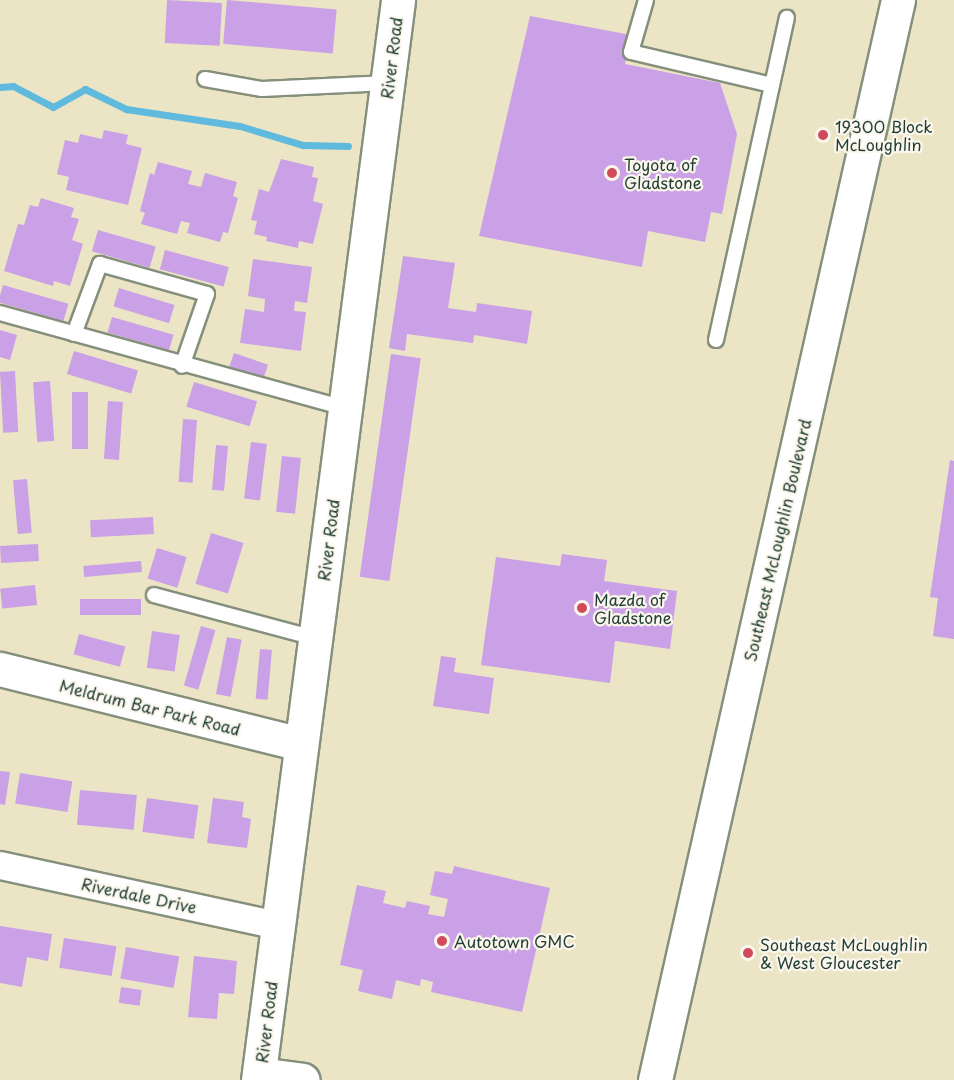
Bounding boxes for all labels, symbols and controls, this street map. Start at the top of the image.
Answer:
street label: River Road [376,16,406,100]
place label: 19300 Block McLoughlin [835,116,932,154]
marker: 19300 Block McLoughlin [816,128,830,142]
place label: Toyota of Gladstone [624,154,702,192]
marker: Toyota of Gladstone [605,166,619,180]
street label: Southeast McLoughlin Boulevard [740,417,814,663]
street label: River Road [313,498,343,582]
place label: Mazda of Gladstone [594,589,672,627]
marker: Mazda of Gladstone [575,601,589,615]
street label: Meldrum Bar Park Road [57,675,243,739]
street label: Riverdale Drive [79,873,199,917]
place label: Autotown GMC [454,931,574,951]
marker: Autotown GMC [435,934,449,948]
place label: Southeast McLoughlin & West Gloucester [760,934,928,972]
marker: Southeast McLoughlin & West Gloucester [741,946,755,960]
street label: River Road [251,980,281,1064]

